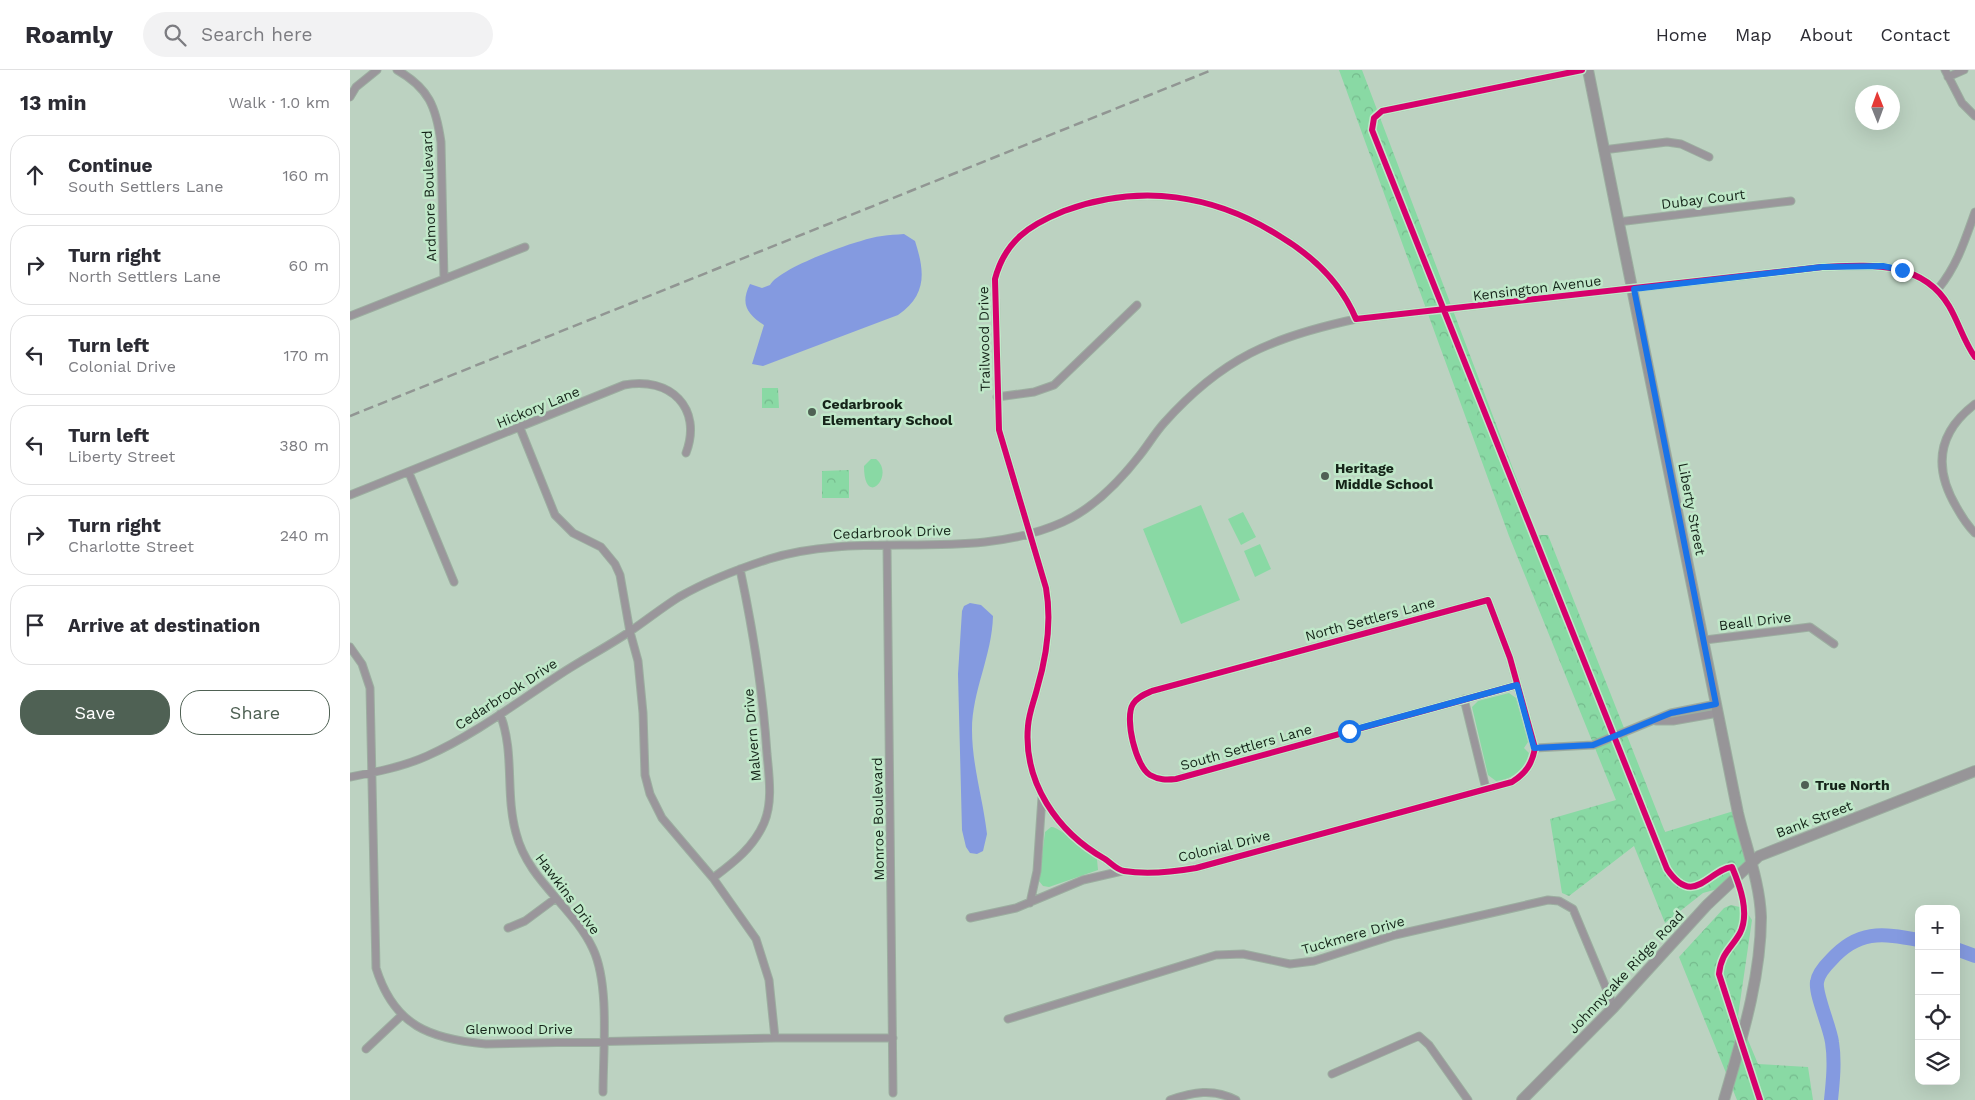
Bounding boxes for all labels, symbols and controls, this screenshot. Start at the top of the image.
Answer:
search box [143,12,493,57]
text: Roamly [25,21,113,49]
icon: search [161,21,189,49]
text: Search here [201,23,312,46]
text: Home [1656,24,1707,45]
text: Map [1735,24,1772,45]
text: About [1800,24,1852,45]
text: Contact [1880,24,1950,45]
north arrow [1855,85,1900,130]
text: 13 min [20,90,86,115]
text: Walk · 1.0 km [229,93,330,112]
street label: Ardmore Boulevard [419,130,439,262]
text: Continue [68,154,152,177]
icon: ahead [21,161,49,189]
text: 160 m [282,166,329,185]
text: South Settlers Lane [68,177,223,196]
street label: Dubay Court [1660,186,1746,212]
text: Turn right [68,244,161,267]
icon: right [21,251,49,279]
text: 60 m [289,256,329,275]
route end [1891,259,1914,282]
text: North Settlers Lane [68,267,221,286]
street label: Kensington Avenue [1472,272,1602,304]
street label: Trailwood Drive [975,286,993,392]
text: Turn left [68,334,149,357]
icon: left [21,341,49,369]
text: 170 m [283,346,329,365]
text: Colonial Drive [68,357,176,376]
street label: Hickory Lane [494,383,582,431]
place label: Cedarbrook Elementary School [822,396,953,428]
marker: Cedarbrook Elementary School [806,406,818,418]
text: Turn left [68,424,149,447]
icon: left [21,431,49,459]
text: 380 m [279,436,329,455]
text: Liberty Street [68,447,175,466]
place label: Heritage Middle School [1335,460,1433,492]
street label: Liberty Street [1675,461,1709,557]
marker: Heritage Middle School [1319,470,1331,482]
text: Turn right [68,514,161,537]
icon: right [21,521,49,549]
street label: Cedarbrook Drive [833,522,951,542]
text: 240 m [280,526,329,545]
text: Charlotte Street [68,537,194,556]
street label: North Settlers Lane [1303,594,1437,644]
street label: Beall Drive [1718,609,1792,633]
icon: arrive [21,611,49,639]
text: Arrive at destination [68,614,260,637]
street label: Cedarbrook Drive [452,655,560,733]
street label: Malvern Drive [740,688,764,782]
button: Save [20,690,170,735]
button: Share [180,690,330,735]
route start [1338,720,1361,743]
street label: South Settlers Lane [1178,721,1314,773]
street label: Monroe Boulevard [869,757,887,881]
place label: True North [1815,777,1890,793]
marker: True North [1799,779,1811,791]
street label: Bank Street [1774,797,1854,841]
street label: Colonial Drive [1176,827,1272,865]
street label: Hawkins Drive [532,850,604,938]
map controls [1915,905,1960,1085]
button: + [1915,905,1960,950]
street label: Johnnycake Ridge Road [1565,907,1687,1037]
street label: Tuckmere Drive [1300,913,1406,957]
button: − [1915,950,1960,995]
button: locate [1915,995,1960,1040]
street label: Glenwood Drive [465,1021,573,1037]
button: layers [1915,1040,1960,1085]

